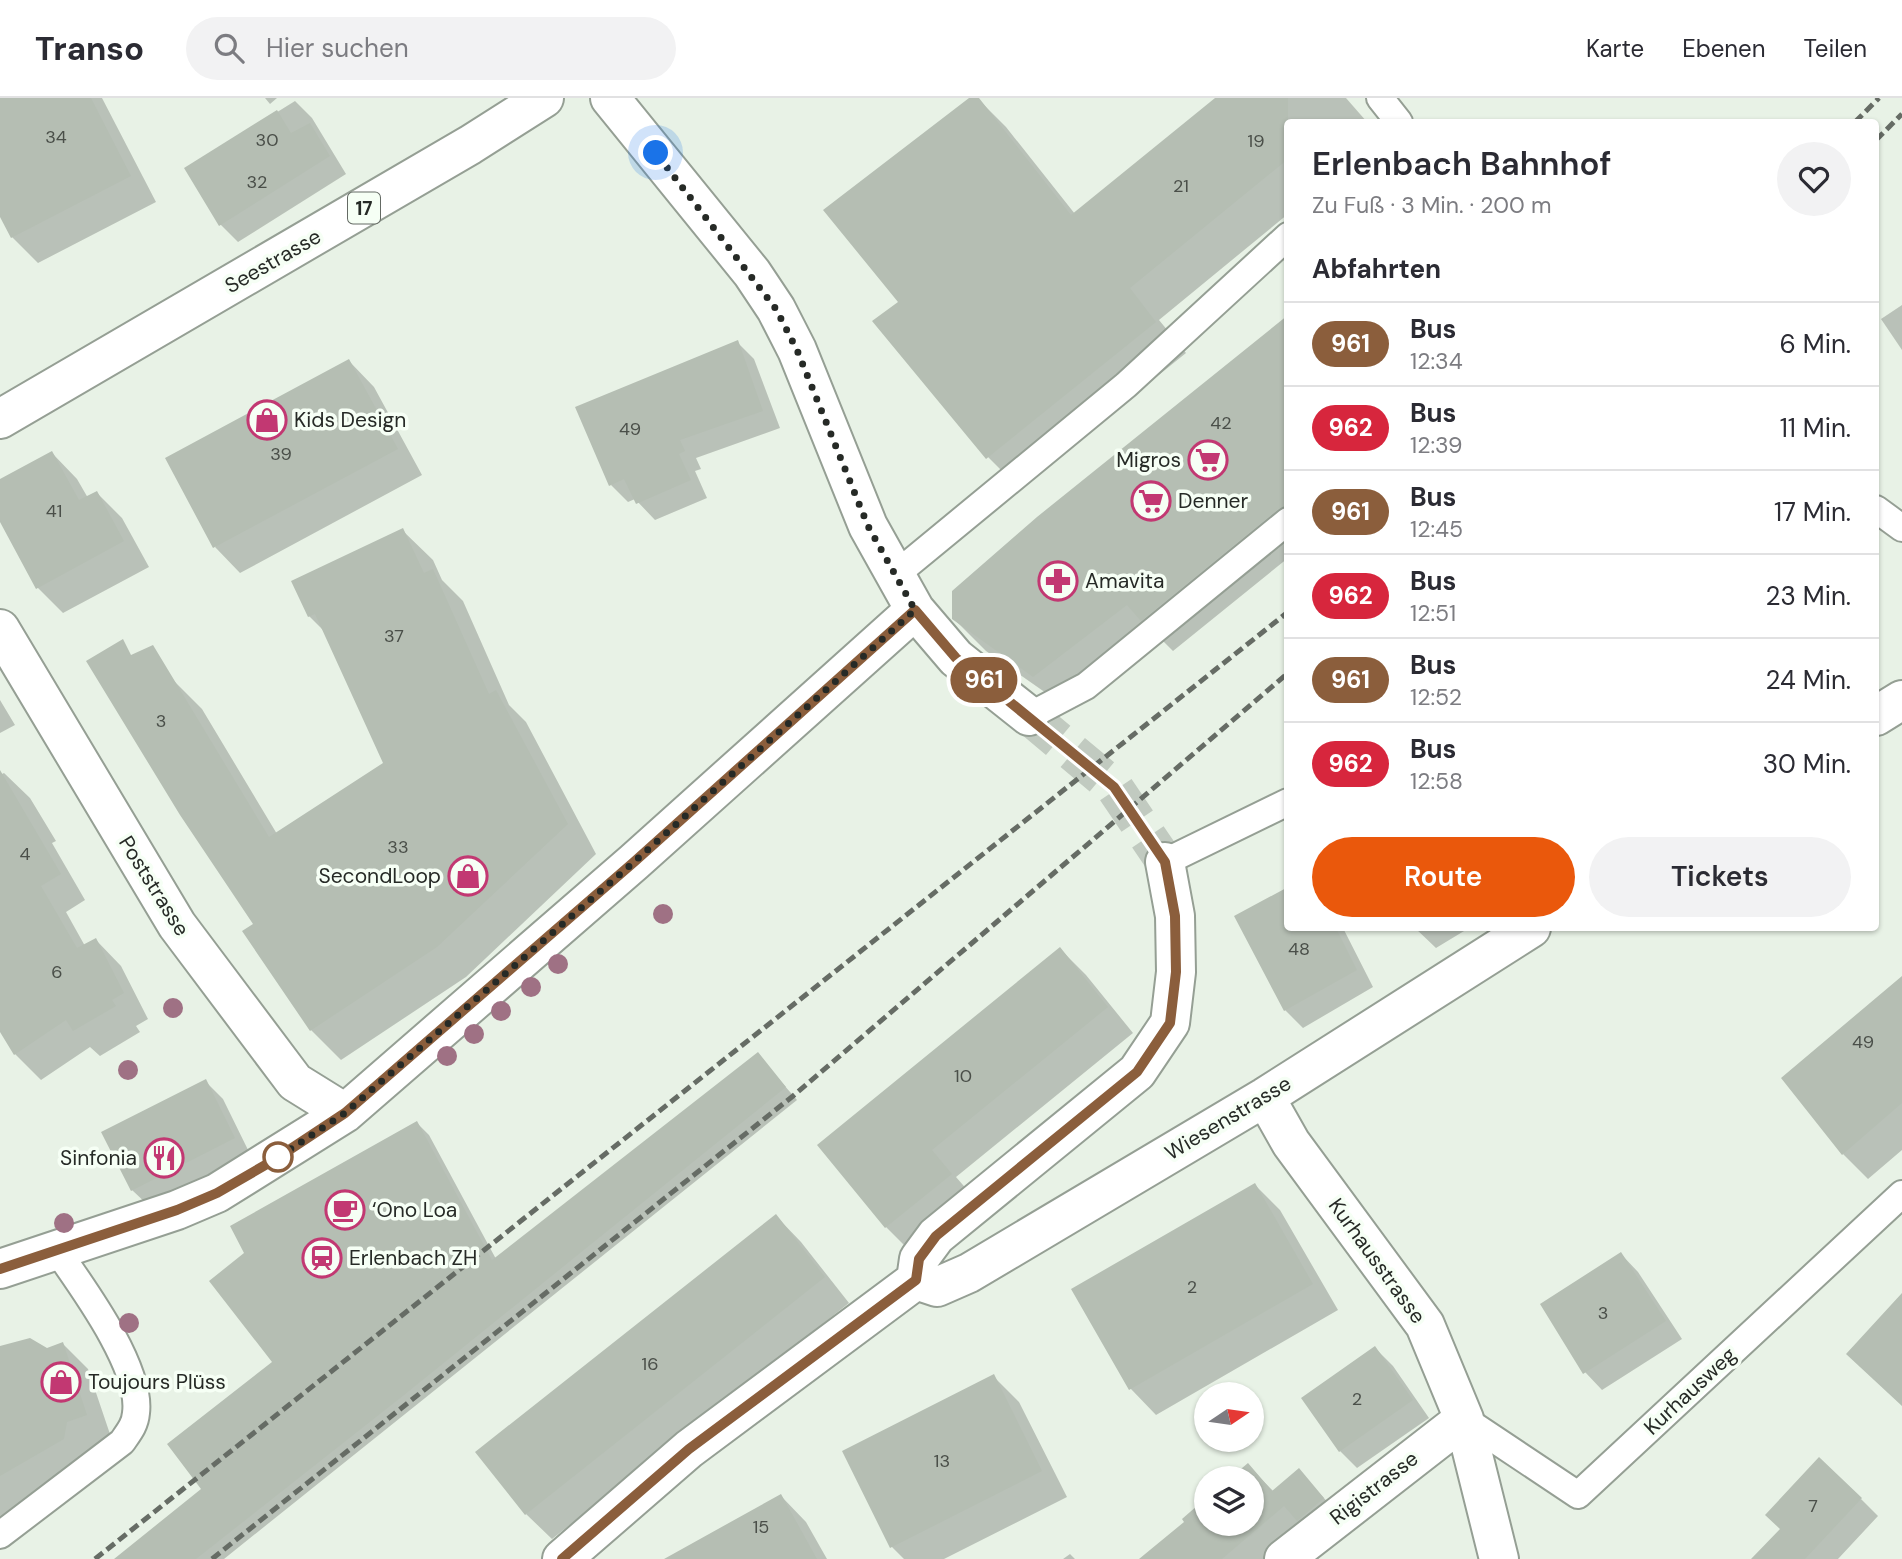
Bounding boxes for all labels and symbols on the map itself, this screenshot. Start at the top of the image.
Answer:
house number: 34 [45,125,67,149]
house number: 30 [256,128,278,152]
house number: 19 [1248,129,1264,153]
your location [638,135,673,170]
house number: 32 [246,170,268,194]
house number: 21 [1173,174,1189,198]
road number: 17 [348,192,380,223]
street label: Seestrasse [220,222,326,300]
shop icon: Kids Design [246,399,288,441]
place label: Kids Design [294,406,406,434]
house number: 42 [1210,411,1232,435]
house number: 49 [619,417,641,441]
supermarket icon: Migros [1187,439,1229,481]
house number: 39 [270,442,292,466]
place label: Migros [1116,446,1181,474]
supermarket icon: Denner [1130,480,1172,522]
place label: Denner [1178,487,1248,515]
house number: 41 [46,499,62,523]
pharmacy icon: Amavita [1037,560,1079,602]
place label: Amavita [1085,567,1164,595]
house number: 37 [384,624,404,648]
line badge: 961 [944,657,1024,703]
house number: 3 [156,709,166,733]
street label: Poststrasse [112,831,196,941]
house number: 33 [387,835,409,859]
house number: 4 [20,842,31,866]
shop icon: SecondLoop [447,855,489,897]
place label: SecondLoop [319,862,441,890]
house number: 48 [1288,937,1310,961]
house number: 6 [51,960,63,984]
house number: 49 [1852,1030,1874,1054]
house number: 10 [954,1064,972,1088]
street label: Wiesenstrasse [1160,1069,1296,1167]
restaurant icon: Sinfonia [143,1137,185,1179]
unlabelled marker [263,1142,293,1172]
place label: Sinfonia [60,1144,137,1172]
cafe icon: ‘Ono Loa [324,1189,366,1231]
street label: Kurhausstrasse [1322,1193,1432,1329]
place label: ‘Ono Loa [372,1196,457,1224]
station icon: Erlenbach ZH [301,1237,343,1279]
place label: Erlenbach ZH [349,1244,477,1272]
house number: 2 [1187,1275,1197,1299]
house number: 3 [1598,1301,1608,1325]
street label: Kurhausweg [1638,1341,1742,1441]
house number: 16 [642,1352,658,1376]
shop icon: Toujours Plüss [40,1361,82,1403]
place label: Toujours Plüss [88,1368,226,1396]
north arrow [1194,1382,1264,1452]
house number: 2 [1352,1387,1362,1411]
street label: Rigistrasse [1324,1445,1424,1531]
house number: 13 [934,1449,950,1473]
house number: 7 [1808,1494,1818,1518]
house number: 15 [753,1515,769,1539]

